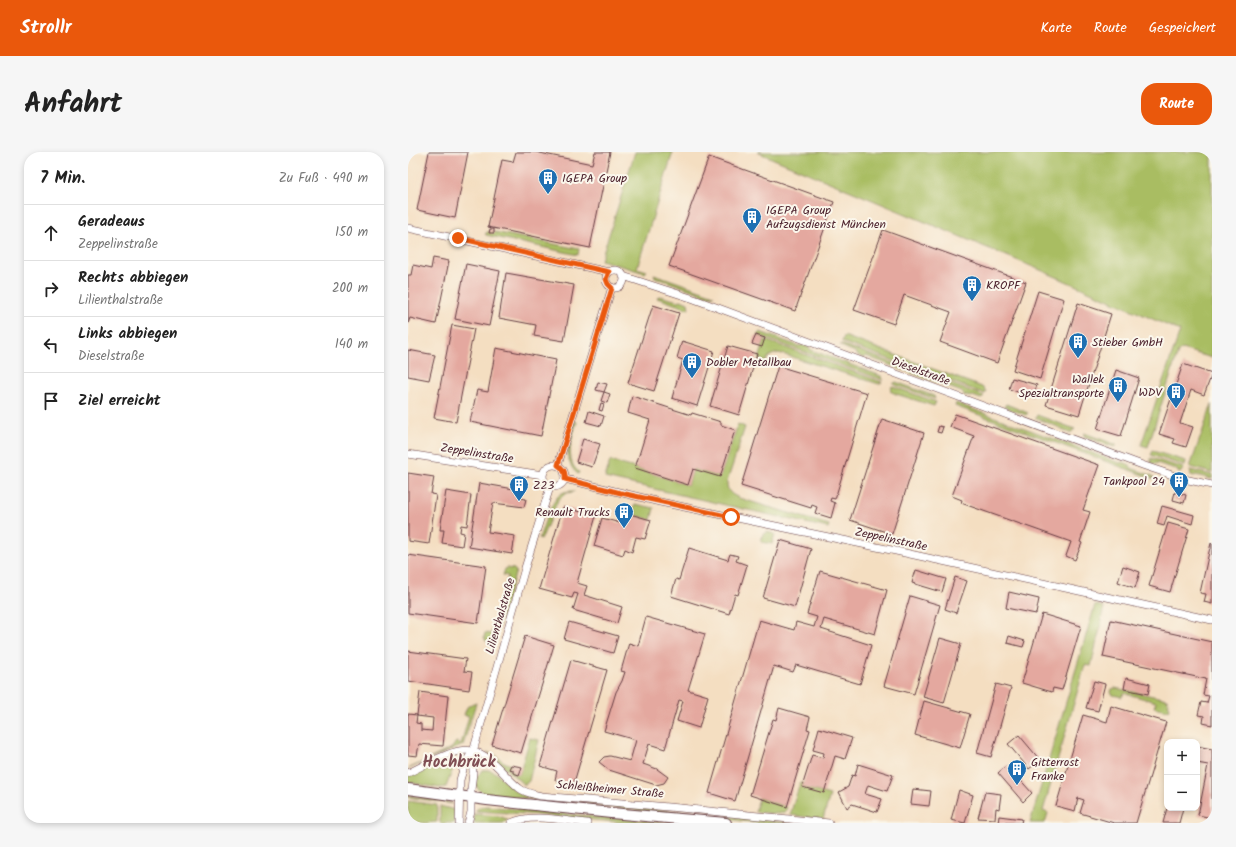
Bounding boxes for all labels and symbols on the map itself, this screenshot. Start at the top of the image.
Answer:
building icon: IGEPA Group [537,167,559,195]
place label: IGEPA Group [562,169,627,188]
place label: IGEPA Group Aufzugsdienst München [766,201,886,234]
building icon: IGEPA Group Aufzugsdienst München [741,206,763,234]
route end [449,229,467,247]
building icon: KROPF [961,274,983,302]
place label: KROPF [986,276,1022,295]
building icon: Stieber GmbH [1067,331,1089,359]
place label: Stieber GmbH [1092,333,1163,352]
building icon: Dobler Metallbau [681,351,703,379]
street label: Dieselstraße [889,352,953,391]
place label: Dobler Metallbau [706,353,792,372]
place label: Wallek Spezialtransporte [1019,370,1105,403]
building icon: Wallek Spezialtransporte [1107,375,1129,403]
building icon: WDV [1165,381,1187,409]
place label: WDV [1138,383,1164,402]
street label: Zeppelinstraße [439,438,515,469]
building icon: Tankpool 24 [1168,470,1190,498]
place label: Tankpool 24 [1103,472,1165,491]
building icon: Z23 [508,474,530,502]
place label: Z23 [533,476,554,495]
building icon: Renault Trucks [613,501,635,529]
place label: Renault Trucks [535,503,610,522]
route start [722,508,740,526]
street label: Zeppelinstraße [853,523,929,557]
street label: Lilienthalstraße [481,575,521,656]
district label: Hochbrück [423,750,496,775]
place label: Gitterrost Franke [1031,753,1079,786]
building icon: Gitterrost Franke [1006,758,1028,786]
street label: Schleißheimer Straße [555,775,665,804]

